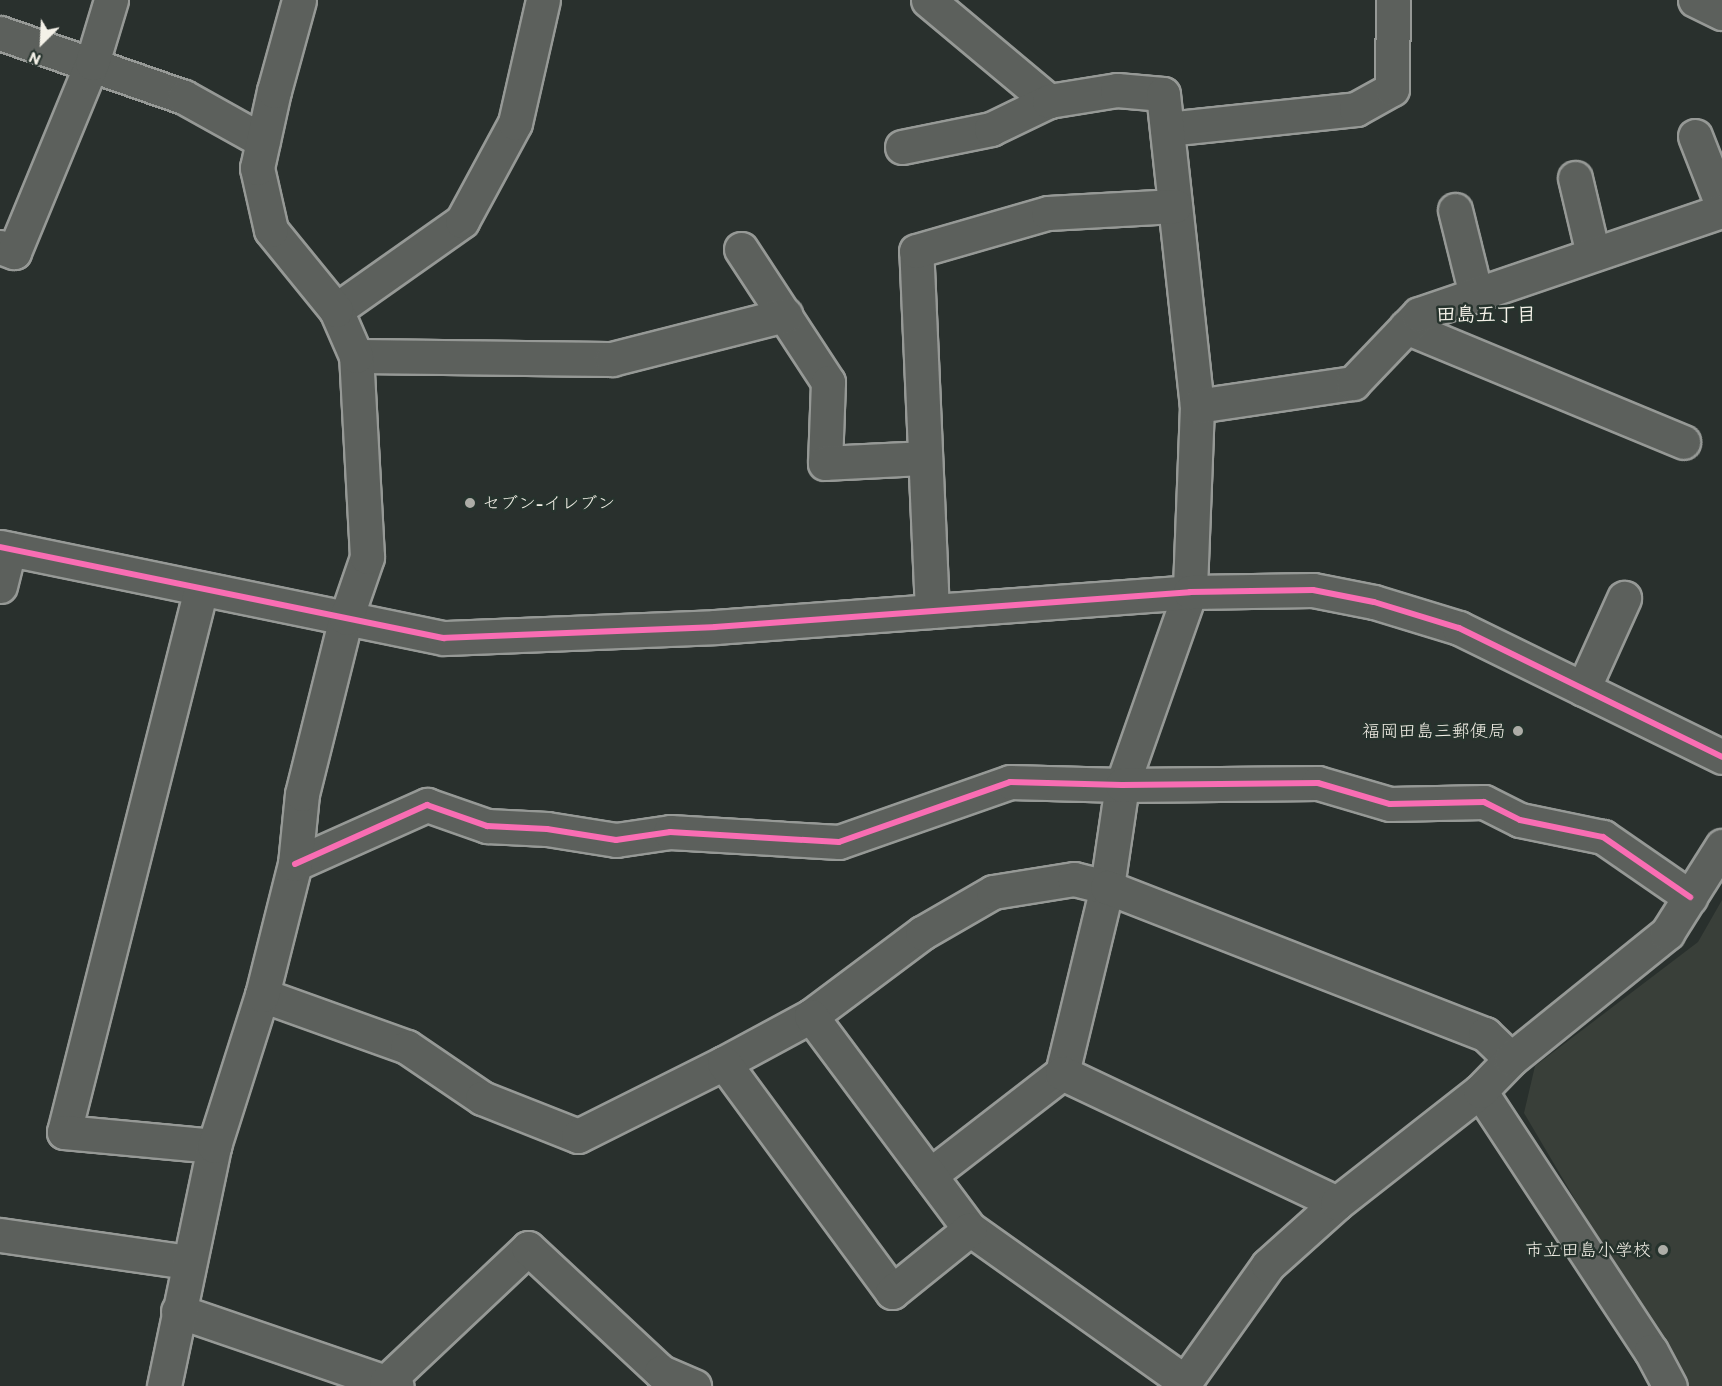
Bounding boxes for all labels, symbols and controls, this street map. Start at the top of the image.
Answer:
north arrow [12,12,72,72]
text: N [26,48,43,70]
district label: 田島五丁目 [1436,302,1536,326]
place label: セブン-イレブン [482,492,615,514]
marker: セブン-イレブン [463,496,477,510]
place label: 福岡田島三郵便局 [1362,720,1506,742]
marker: 福岡田島三郵便局 [1511,724,1525,738]
place label: 市立田島小学校 [1525,1239,1651,1261]
marker: 市立田島小学校 [1656,1243,1670,1257]

